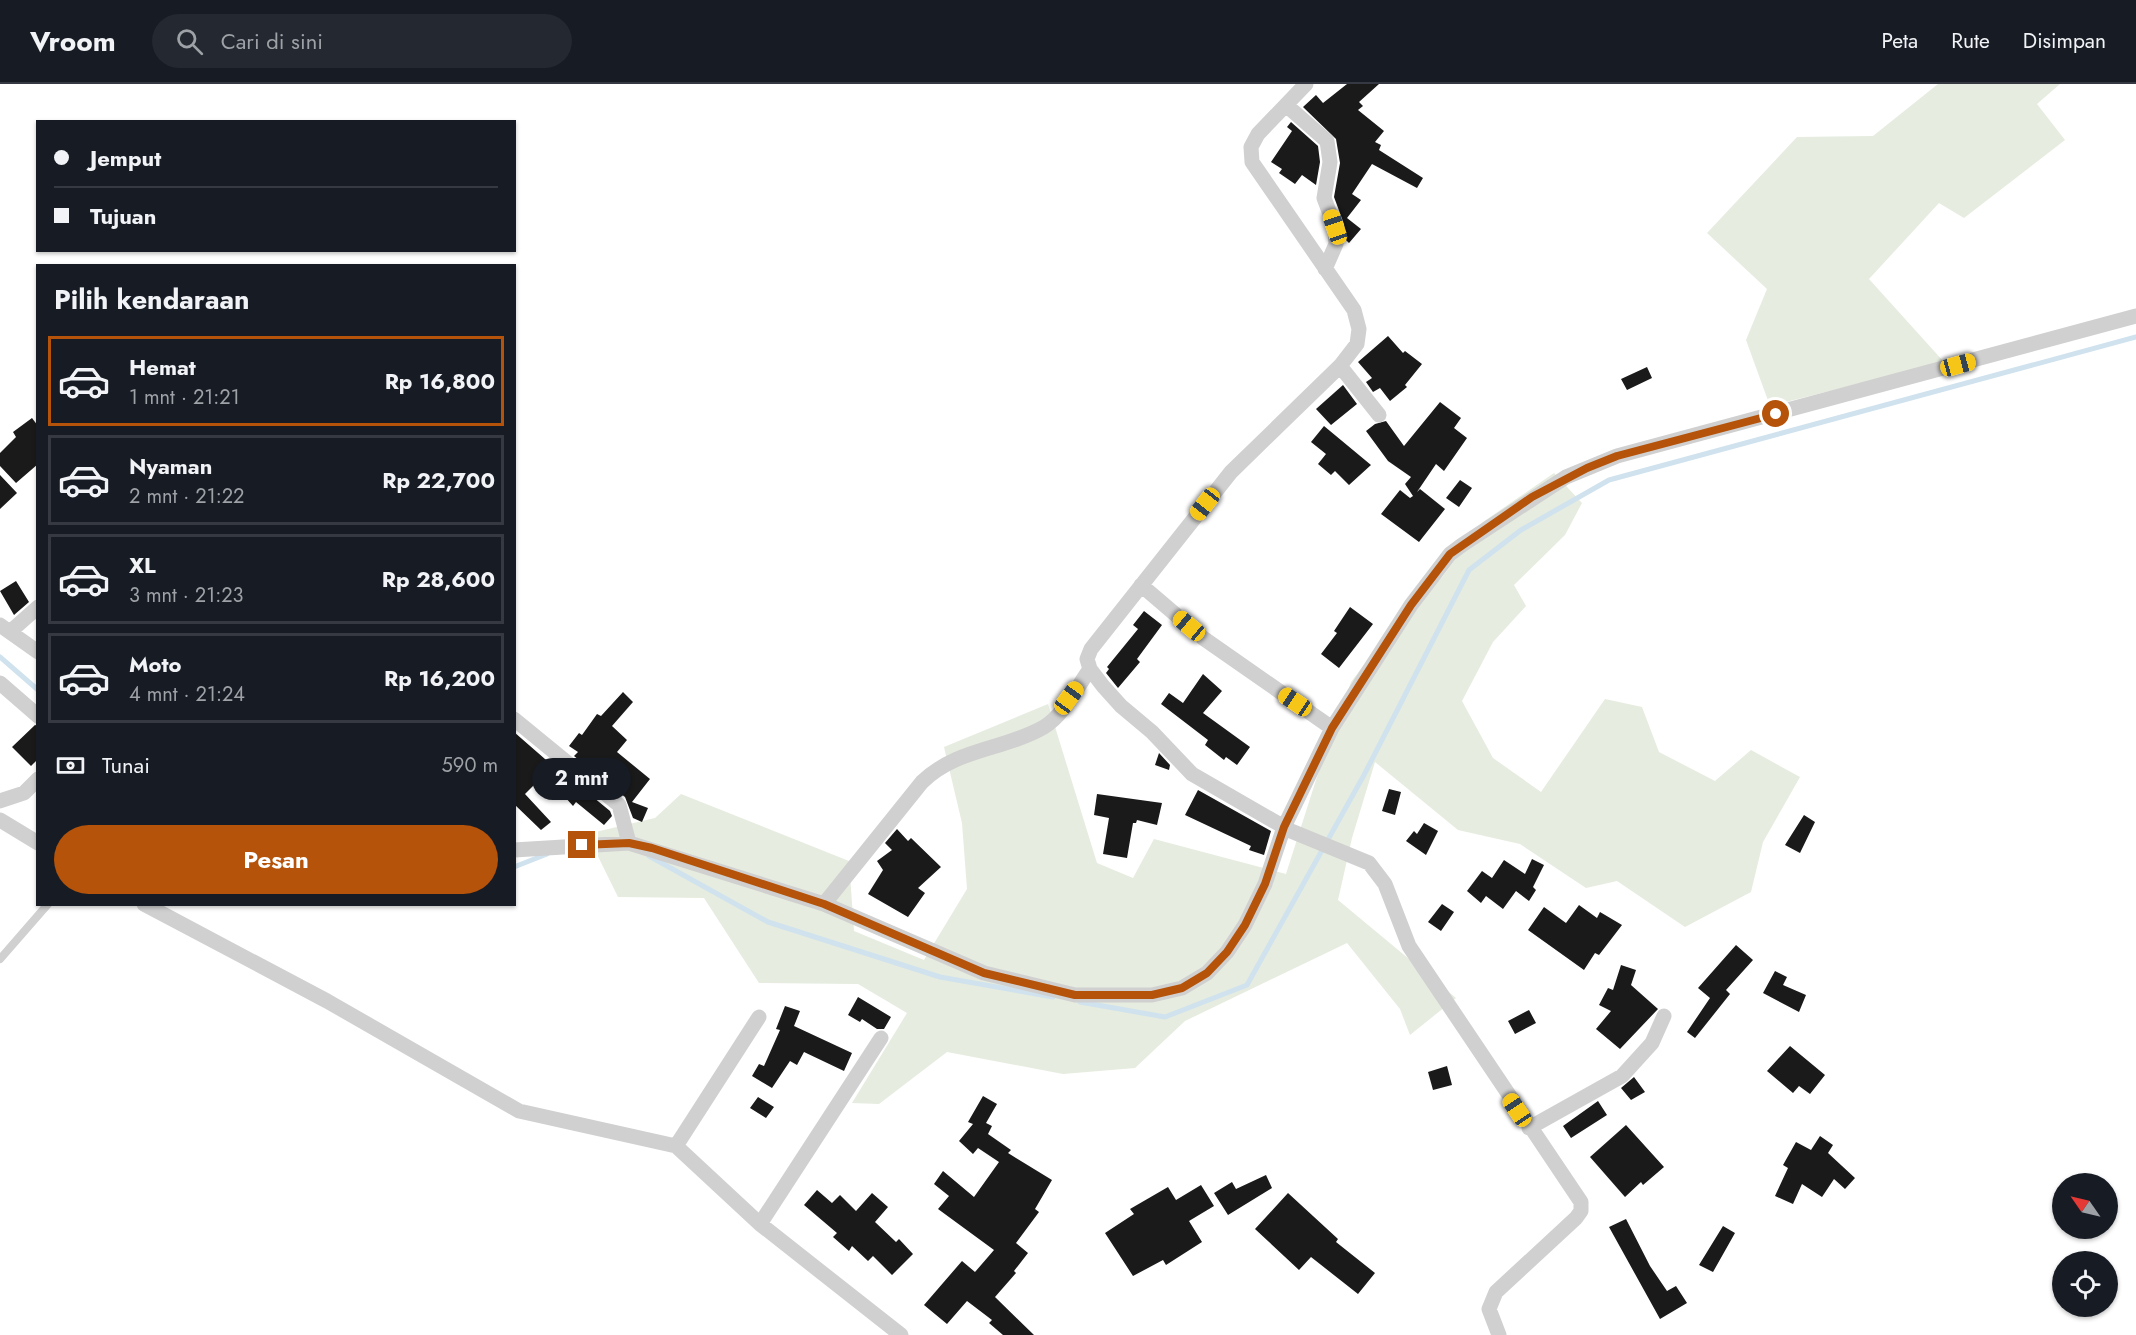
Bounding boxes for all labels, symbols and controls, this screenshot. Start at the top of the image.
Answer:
search box [152,14,572,68]
text: Vroom [30,21,116,62]
icon: search [173,25,206,58]
text: Cari di sini [221,25,323,57]
text: Peta [1881,26,1918,56]
text: Rute [1951,26,1990,56]
text: Disimpan [2023,26,2106,56]
text: Jemput [90,142,161,174]
text: Tujuan [90,200,156,232]
car [1321,207,1349,247]
text: Pilih kendaraan [54,280,250,319]
text: Hemat [129,351,196,383]
car [1938,352,1978,378]
icon: car [57,354,111,408]
text: Rp 16,800 [385,365,495,397]
text: 1 mnt · 21:21 [129,383,240,412]
route start [1762,400,1789,427]
text: Nyaman [129,450,212,482]
icon: car [57,453,111,507]
text: Rp 22,700 [382,464,495,496]
text: 2 mnt · 21:22 [129,482,244,511]
car [1187,484,1223,524]
text: XL [129,549,156,581]
icon: car [57,552,111,606]
text: Rp 28,600 [382,563,495,595]
text: 3 mnt · 21:23 [129,581,244,610]
car [1169,608,1209,644]
text: Moto [129,648,182,680]
icon: car [57,651,111,705]
text: Rp 16,200 [384,662,495,694]
car [1051,678,1087,718]
text: 4 mnt · 21:24 [129,680,245,709]
car [1275,684,1315,720]
icon: cash [54,749,87,782]
text: Tunai [102,749,150,781]
text: 590 m [442,751,498,780]
callout: 2 mnt [532,758,632,800]
text: 2 mnt [555,764,608,793]
button: Pesan [54,825,498,894]
route end [568,831,595,858]
car [1499,1090,1535,1130]
north arrow [2052,1173,2118,1239]
map controls [2052,1173,2118,1317]
button: locate [2052,1251,2118,1317]

